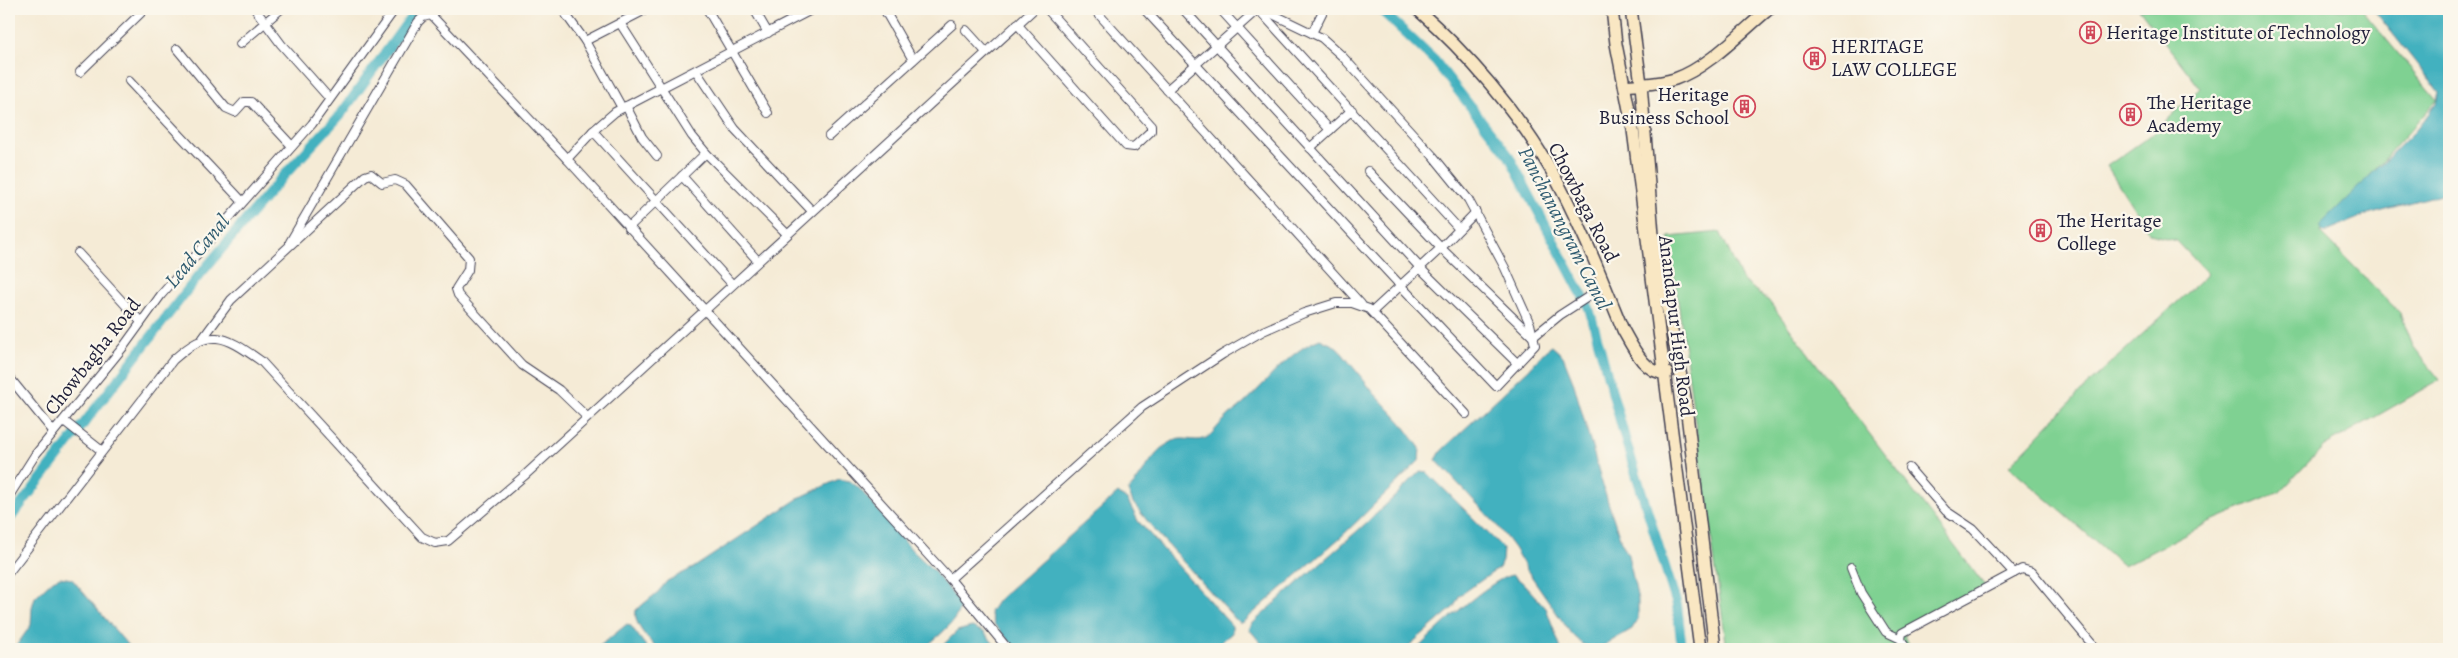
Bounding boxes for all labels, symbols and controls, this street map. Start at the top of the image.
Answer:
place label: Heritage Institute of Technology [2106,19,2371,46]
building icon: Heritage Institute of Technology [2078,20,2102,44]
place label: HERITAGE LAW COLLEGE [1831,33,1957,83]
building icon: HERITAGE LAW COLLEGE [1803,46,1827,70]
place label: Heritage Business School [1598,81,1729,131]
place label: The Heritage Academy [2146,89,2252,139]
building icon: Heritage Business School [1733,94,1757,118]
building icon: The Heritage Academy [2119,102,2143,126]
street label: Chowbaga Road [1542,138,1625,267]
water label: Panchanangram Canal [1512,141,1619,315]
place label: The Heritage College [2057,207,2162,257]
water label: Lead Canal [158,208,236,294]
building icon: The Heritage College [2029,219,2053,243]
street label: Anandapur High Road [1652,233,1701,418]
street label: Chowbagha Road [38,292,147,421]

